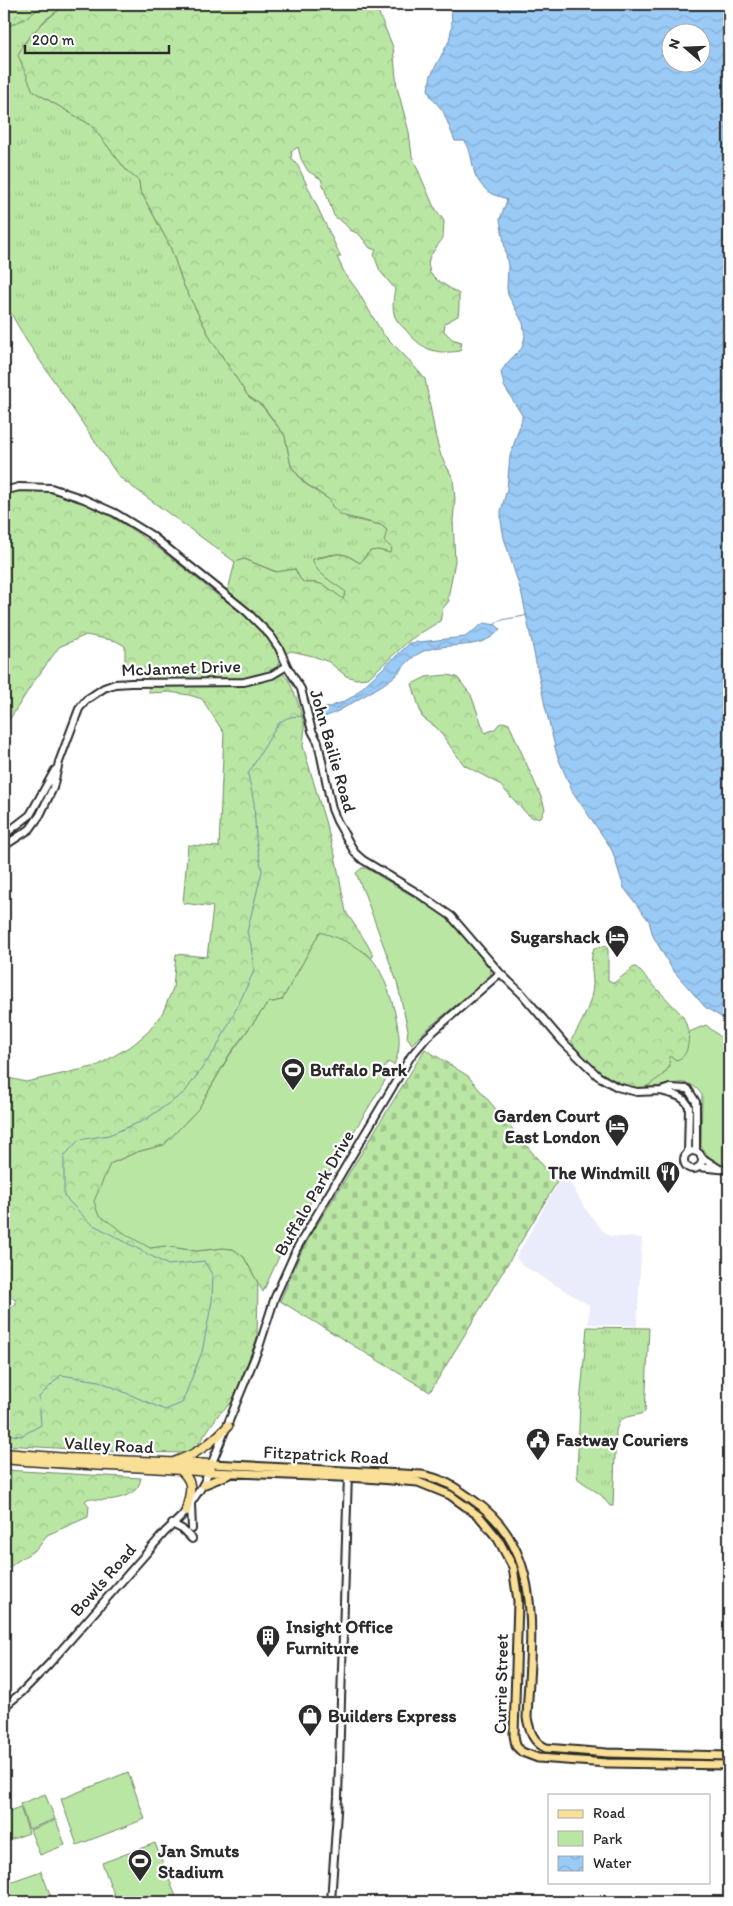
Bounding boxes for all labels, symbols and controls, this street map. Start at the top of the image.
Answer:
scale bar [25,22,169,54]
north arrow [660,22,710,72]
text: 200 m [32,31,75,49]
text: N [665,37,684,51]
street label: McJannet Drive [121,655,241,681]
street label: John Bailie Road [305,687,361,815]
hotel icon: Sugarshack [604,924,630,958]
place label: Sugarshack [510,926,601,948]
sports icon: Buffalo Park [280,1057,306,1091]
place label: Buffalo Park [310,1059,408,1081]
place label: Garden Court East London [494,1105,600,1148]
hotel icon: Garden Court East London [604,1113,630,1147]
street label: Buffalo Park Drive [269,1126,359,1260]
restaurant icon: The Windmill [655,1160,681,1194]
place label: The Windmill [547,1162,651,1184]
public building icon: Fastway Couriers [525,1427,551,1461]
place label: Fastway Couriers [556,1429,688,1451]
street label: Valley Road [64,1432,155,1458]
street label: Fitzpatrick Road [263,1441,390,1469]
street label: Bowls Road [65,1539,141,1621]
place label: Insight Office Furniture [286,1616,393,1659]
building icon: Insight Office Furniture [255,1624,281,1658]
street label: Currie Street [489,1633,513,1734]
shop icon: Builders Express [297,1703,323,1737]
place label: Builders Express [328,1705,457,1727]
legend [548,1794,710,1884]
text: Road [593,1804,626,1822]
text: Park [593,1830,623,1848]
place label: Jan Smuts Stadium [157,1840,239,1883]
sports icon: Jan Smuts Stadium [127,1848,153,1882]
text: Water [593,1854,632,1872]

